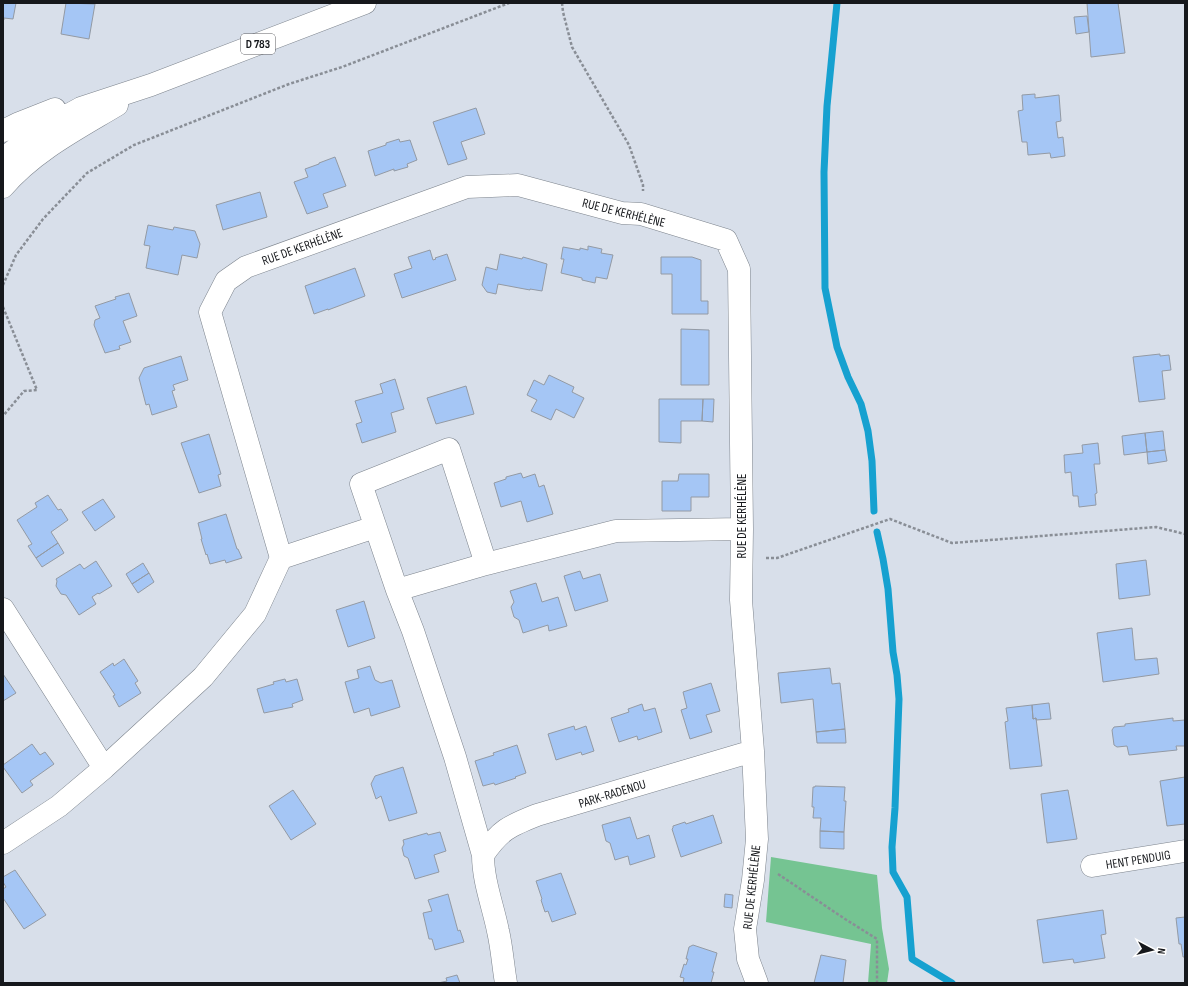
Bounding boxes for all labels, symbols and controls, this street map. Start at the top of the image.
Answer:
road number: D 783 [241,34,275,54]
street label: RUE DE KERHÉLÈNE [581,195,667,231]
street label: RUE DE KERHÉLÈNE [260,225,345,269]
street label: RUE DE KERHÉLÈNE [734,474,750,558]
street label: PARK-RADENOU [577,776,648,812]
street label: RUE DE KERHÉLÈNE [740,844,764,930]
street label: HENT PENDUIG [1105,847,1172,873]
north arrow [1132,930,1172,970]
text: N [1155,947,1168,955]

